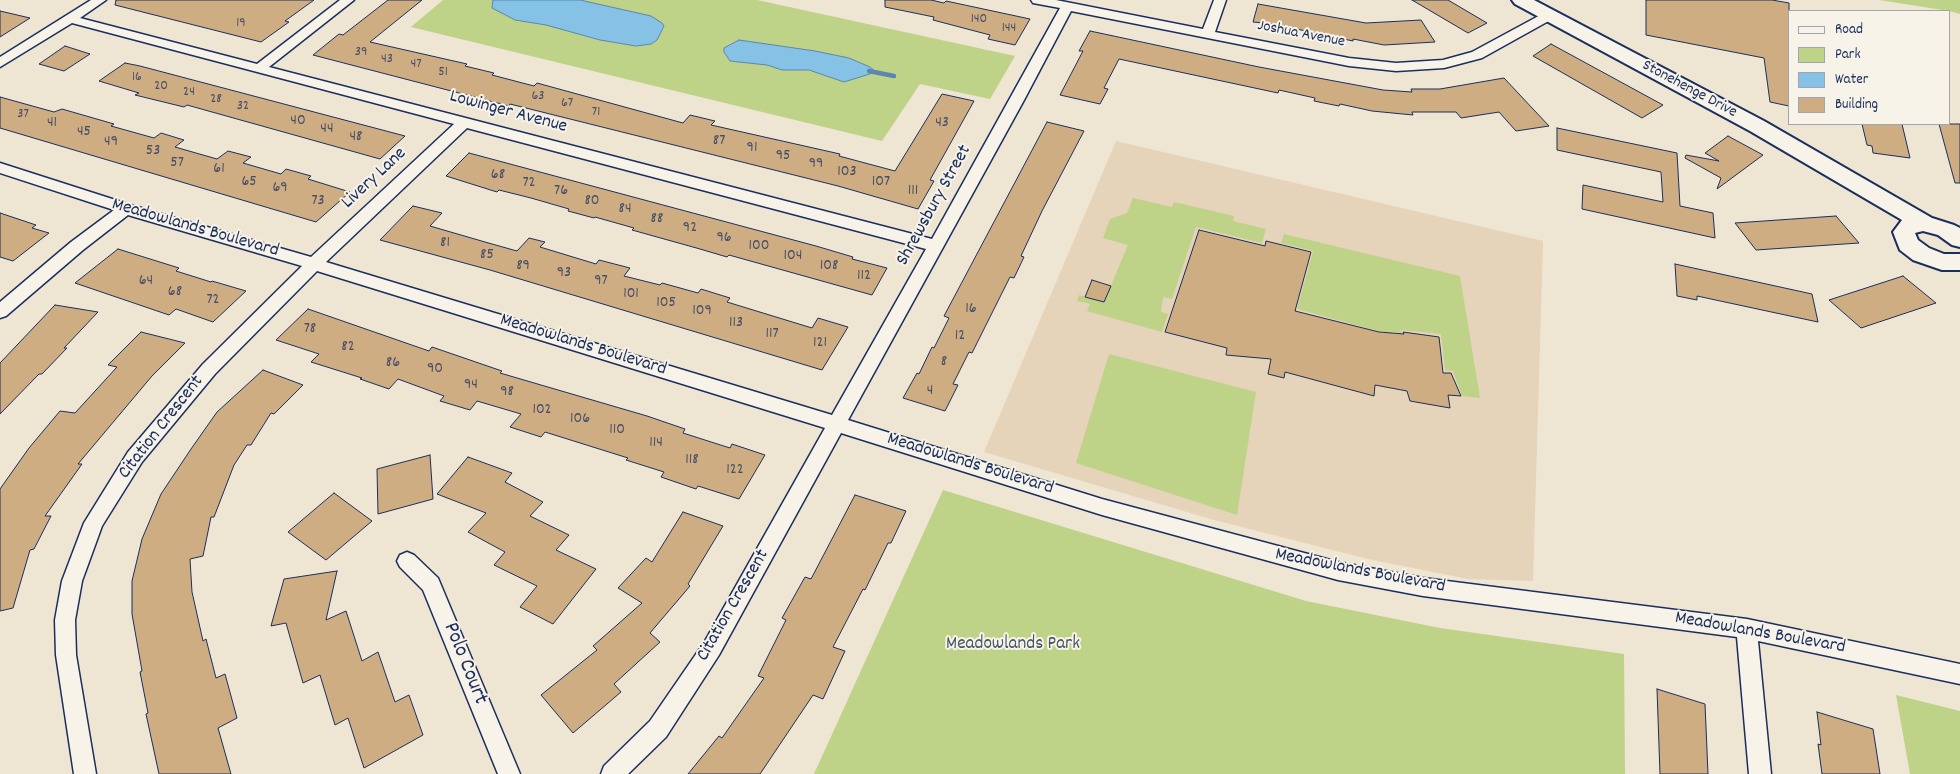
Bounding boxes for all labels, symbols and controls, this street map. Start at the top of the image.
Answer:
legend [1788,10,1950,125]
house number: 140 [971,12,987,28]
house number: 19 [236,16,246,32]
street label: Joshua Avenue [1256,17,1346,53]
text: Road [1835,19,1863,41]
house number: 144 [1002,21,1016,37]
text: Park [1835,44,1861,66]
house number: 39 [355,45,367,61]
house number: 43 [381,52,393,68]
house number: 47 [410,57,422,73]
street label: Stonehenge Drive [1638,57,1740,123]
house number: 51 [438,65,448,81]
text: Water [1835,69,1868,91]
house number: 16 [132,70,142,86]
house number: 20 [154,79,168,95]
house number: 24 [183,85,195,101]
street label: Lowinger Avenue [447,86,569,140]
house number: 63 [531,89,545,105]
house number: 28 [210,92,222,108]
text: Building [1835,94,1878,116]
house number: 67 [561,96,573,112]
house number: 32 [237,99,249,115]
house number: 71 [592,105,600,121]
house number: 37 [17,107,29,123]
house number: 40 [290,112,306,132]
house number: 41 [47,114,57,134]
house number: 43 [935,114,949,134]
house number: 44 [320,120,334,140]
house number: 45 [77,123,91,143]
house number: 48 [349,128,363,148]
house number: 87 [713,132,725,152]
house number: 49 [104,133,118,153]
house number: 91 [747,139,757,159]
house number: 53 [146,142,160,162]
street label: Shrewsbury Street [892,142,978,270]
street label: Livery Lane [338,143,412,215]
house number: 95 [776,147,790,167]
house number: 57 [170,154,184,174]
house number: 99 [809,155,823,175]
house number: 61 [213,160,225,180]
house number: 103 [837,163,857,183]
house number: 68 [491,166,505,186]
house number: 65 [241,173,257,193]
house number: 107 [872,173,890,193]
house number: 72 [522,174,536,194]
house number: 69 [272,179,288,199]
house number: 76 [554,182,568,202]
house number: 111 [908,182,918,202]
house number: 73 [311,192,325,212]
house number: 80 [584,192,600,212]
street label: Meadowlands Boulevard [109,194,281,264]
house number: 84 [618,200,632,220]
house number: 88 [651,210,663,230]
house number: 92 [683,219,697,239]
house number: 96 [716,229,732,249]
house number: 81 [440,234,450,254]
house number: 100 [749,237,769,257]
house number: 85 [480,246,494,266]
house number: 104 [784,247,802,267]
house number: 89 [516,257,530,277]
house number: 108 [820,257,838,277]
house number: 93 [557,264,571,284]
house number: 112 [857,267,871,287]
house number: 64 [139,272,153,292]
house number: 97 [594,272,608,292]
house number: 68 [168,283,182,303]
house number: 101 [623,285,639,305]
house number: 72 [206,291,220,311]
house number: 105 [656,294,676,314]
house number: 16 [965,300,977,320]
house number: 109 [692,302,712,322]
street label: Meadowlands Boulevard [497,310,669,382]
house number: 113 [729,314,743,334]
house number: 78 [304,320,316,340]
house number: 117 [765,325,779,345]
house number: 12 [955,327,965,347]
house number: 121 [813,334,827,354]
house number: 82 [341,338,355,358]
house number: 8 [941,353,947,373]
house number: 86 [386,354,400,374]
house number: 90 [427,360,443,380]
street label: Citation Crescent [114,372,210,484]
house number: 94 [464,376,478,396]
house number: 4 [927,382,933,402]
house number: 98 [500,383,514,403]
house number: 102 [532,401,552,421]
house number: 106 [570,410,590,430]
house number: 110 [609,421,625,441]
street label: Meadowlands Boulevard [884,429,1056,501]
house number: 114 [649,434,663,454]
house number: 118 [685,451,699,471]
house number: 122 [726,461,744,481]
street label: Meadowlands Boulevard [1273,544,1447,600]
street label: Citation Crescent [693,546,775,666]
street label: Meadowlands Boulevard [1673,608,1847,660]
street label: Polo Court [436,619,492,709]
park label: Meadowlands Park [946,634,1080,656]

